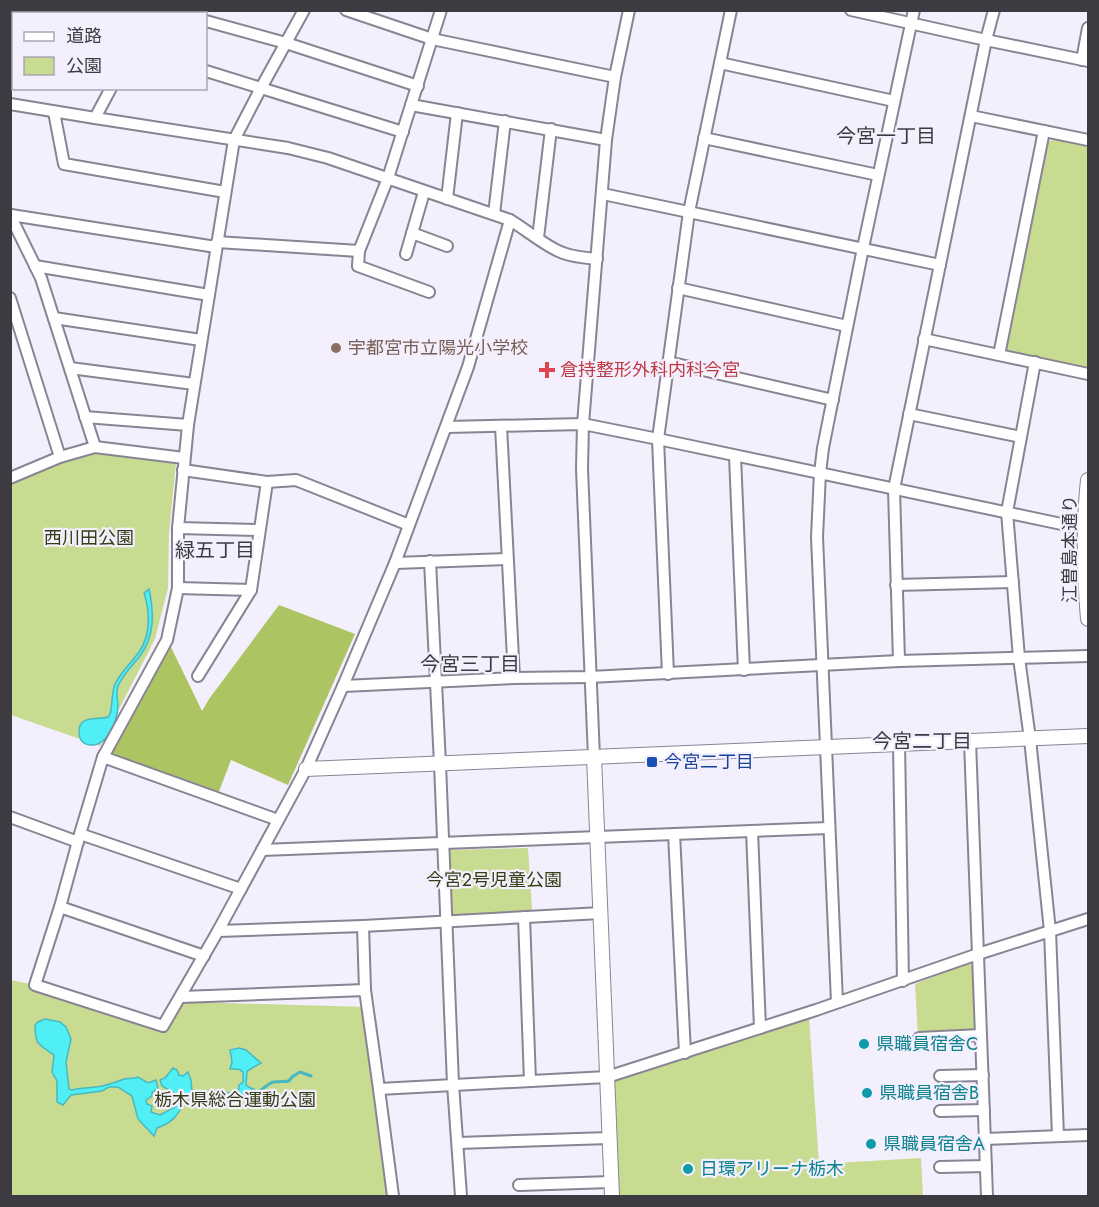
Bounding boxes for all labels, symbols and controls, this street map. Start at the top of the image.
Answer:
legend [12,12,207,90]
text: 道路 [66,23,102,49]
text: 公園 [66,53,102,79]
district label: 今宮一丁目 [836,122,936,151]
place label: 宇都宮市立陽光小学校 [348,335,528,361]
marker: 宇都宮市立陽光小学校 [329,341,343,355]
place label: 倉持整形外科内科今宮 [560,357,740,383]
marker: 倉持整形外科内科今宮 [538,361,556,379]
street label: 江曽島本通り [1057,495,1083,603]
park label: 西川田公園 [44,525,134,551]
district label: 緑五丁目 [175,536,255,565]
district label: 今宮三丁目 [420,650,520,679]
district label: 今宮二丁目 [872,727,972,756]
place label: 今宮二丁目 [664,749,754,775]
marker: 今宮二丁目 [645,755,659,769]
park label: 今宮2号児童公園 [426,867,562,893]
place label: 県職員宿舎C [876,1031,978,1057]
marker: 県職員宿舎C [857,1037,871,1051]
place label: 県職員宿舎B [879,1080,979,1106]
marker: 県職員宿舎B [860,1086,874,1100]
park label: 栃木県総合運動公園 [154,1087,316,1113]
place label: 県職員宿舎A [883,1131,985,1157]
marker: 県職員宿舎A [864,1137,878,1151]
place label: 日環アリーナ栃木 [700,1156,844,1182]
marker: 日環アリーナ栃木 [681,1162,695,1176]

